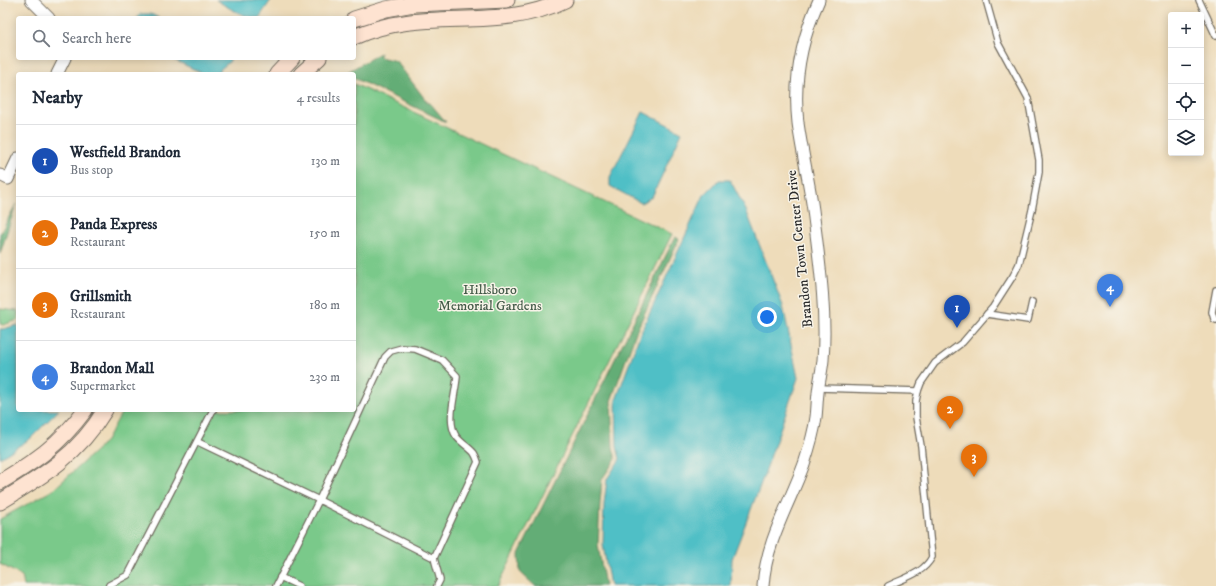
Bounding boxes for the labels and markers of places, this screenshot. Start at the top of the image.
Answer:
pin: 4 [1097,274,1123,307]
pin: 1 [944,295,970,328]
pin: 2 [937,396,963,429]
pin: 3 [961,444,987,477]

